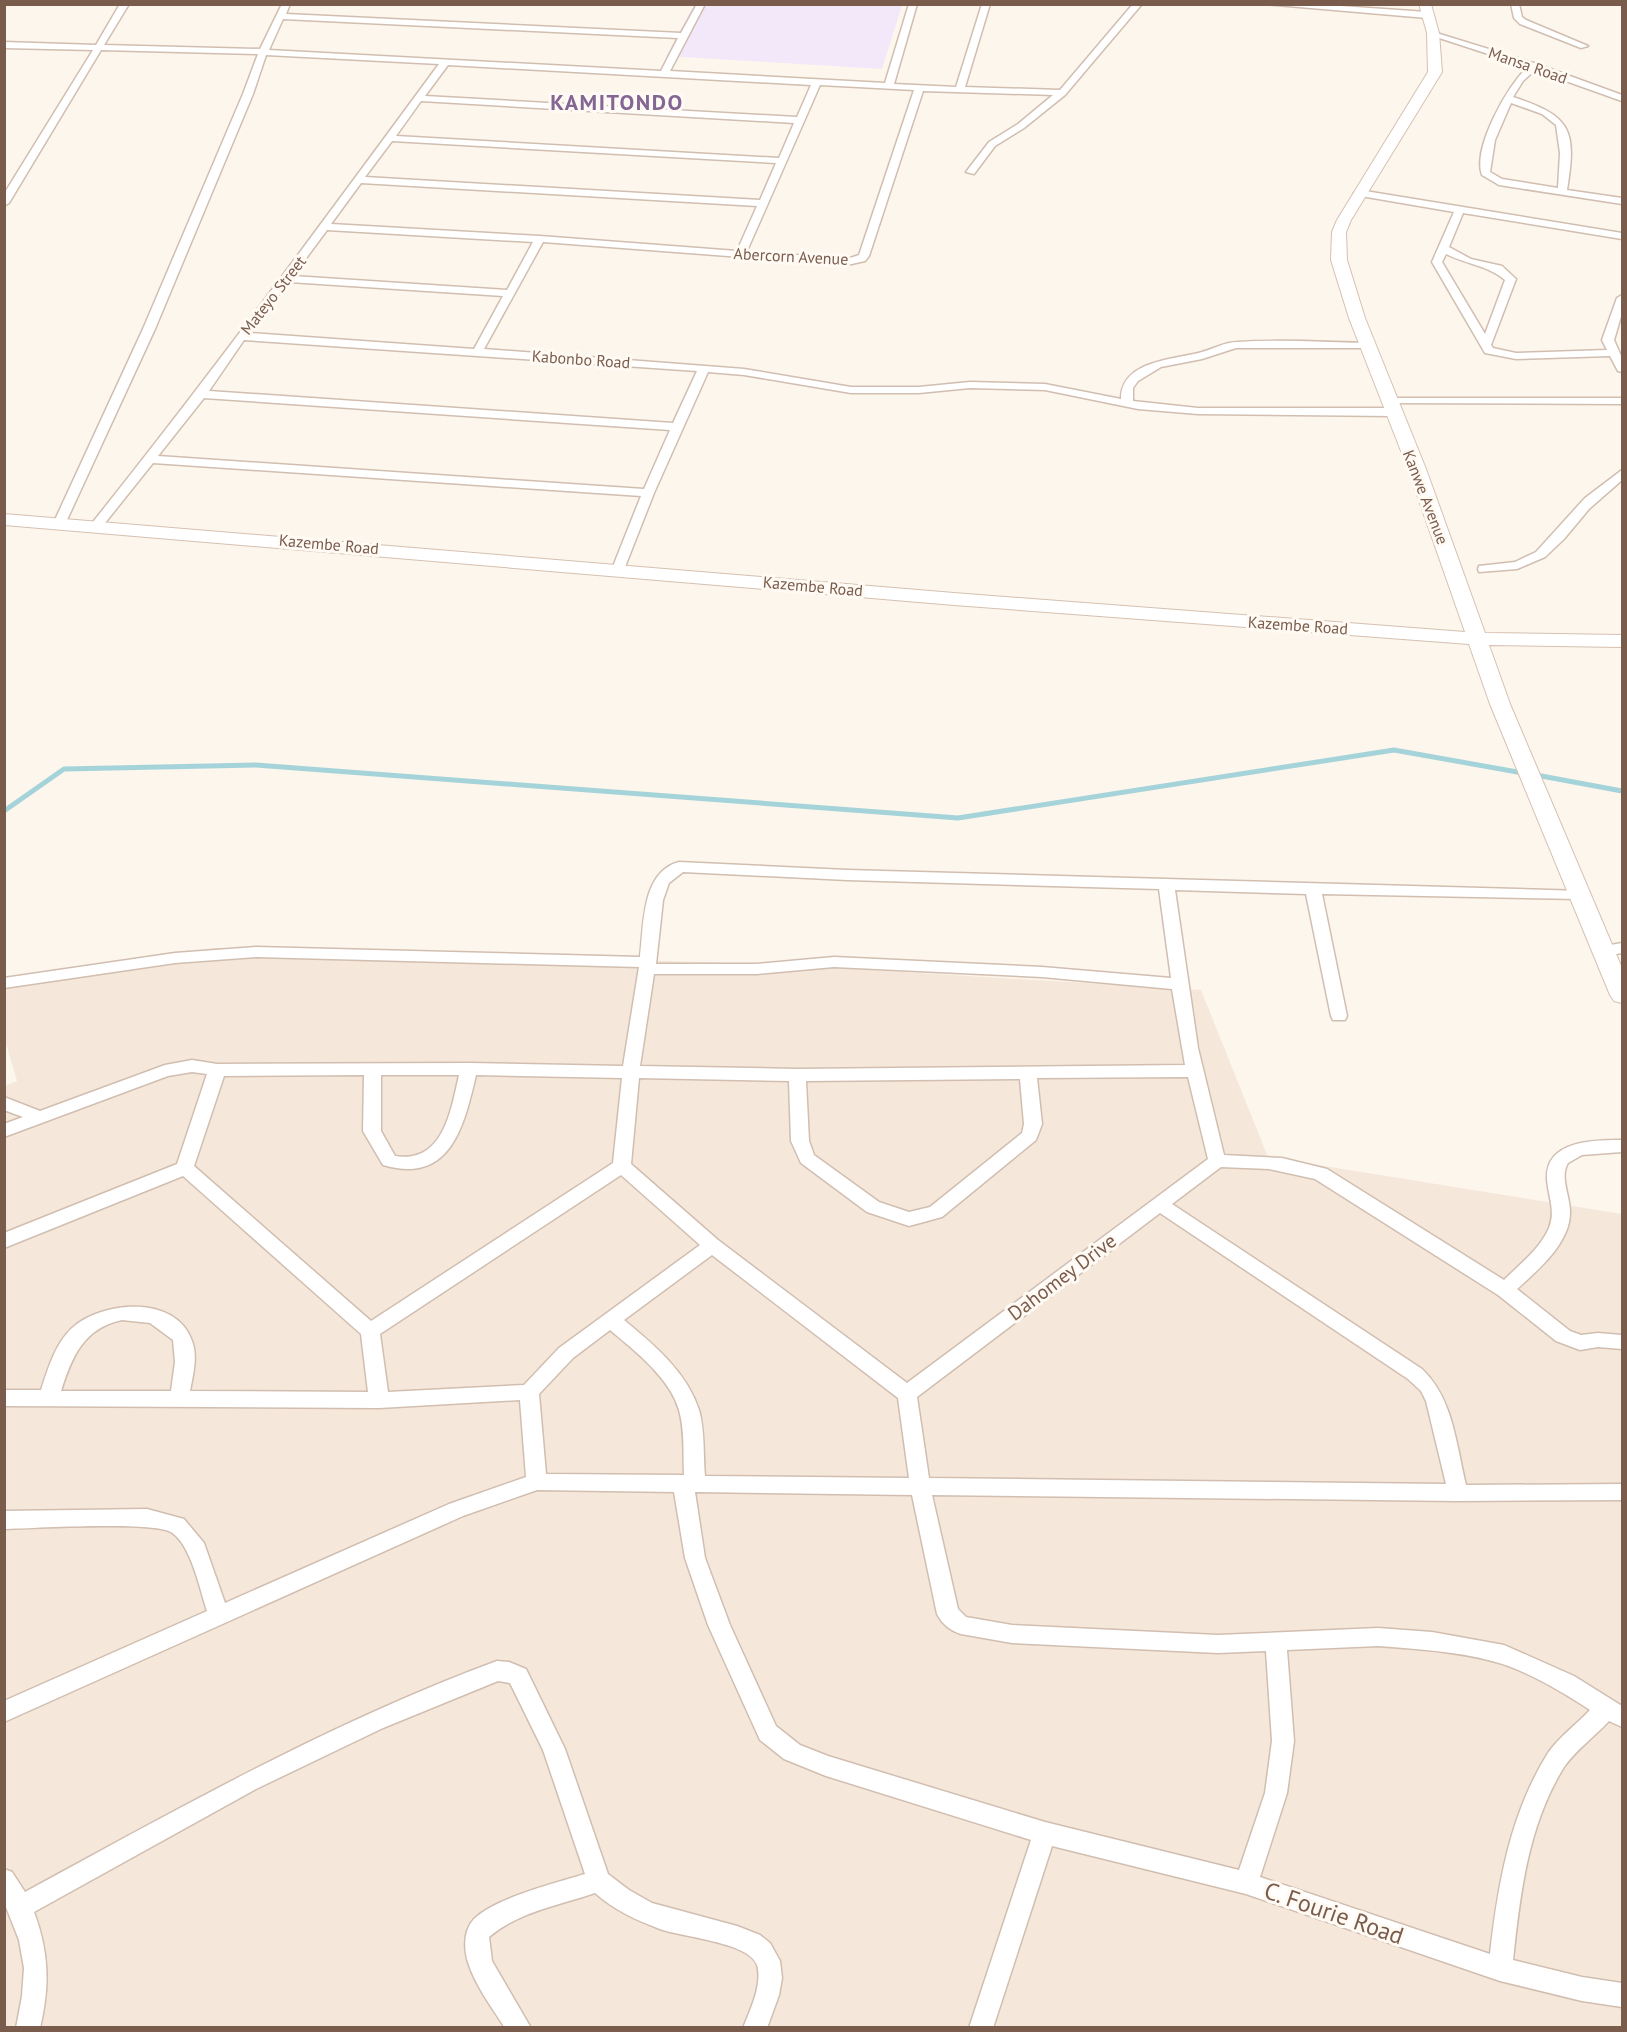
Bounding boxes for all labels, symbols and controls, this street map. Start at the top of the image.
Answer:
street label: Mansa Road [1486,42,1570,88]
district label: KAMITONDO [550,88,684,116]
street label: Abercorn Avenue [733,243,849,269]
street label: Mateyo Street [236,251,310,338]
street label: Kabonbo Road [531,346,631,372]
street label: Kanwe Avenue [1399,447,1453,547]
street label: Kazembe Road [278,530,380,558]
street label: Kazembe Road [762,572,864,600]
street label: Kazembe Road [1247,612,1349,638]
street label: Dahomey Drive [1003,1228,1121,1326]
street label: C. Fourie Road [1260,1875,1408,1951]

